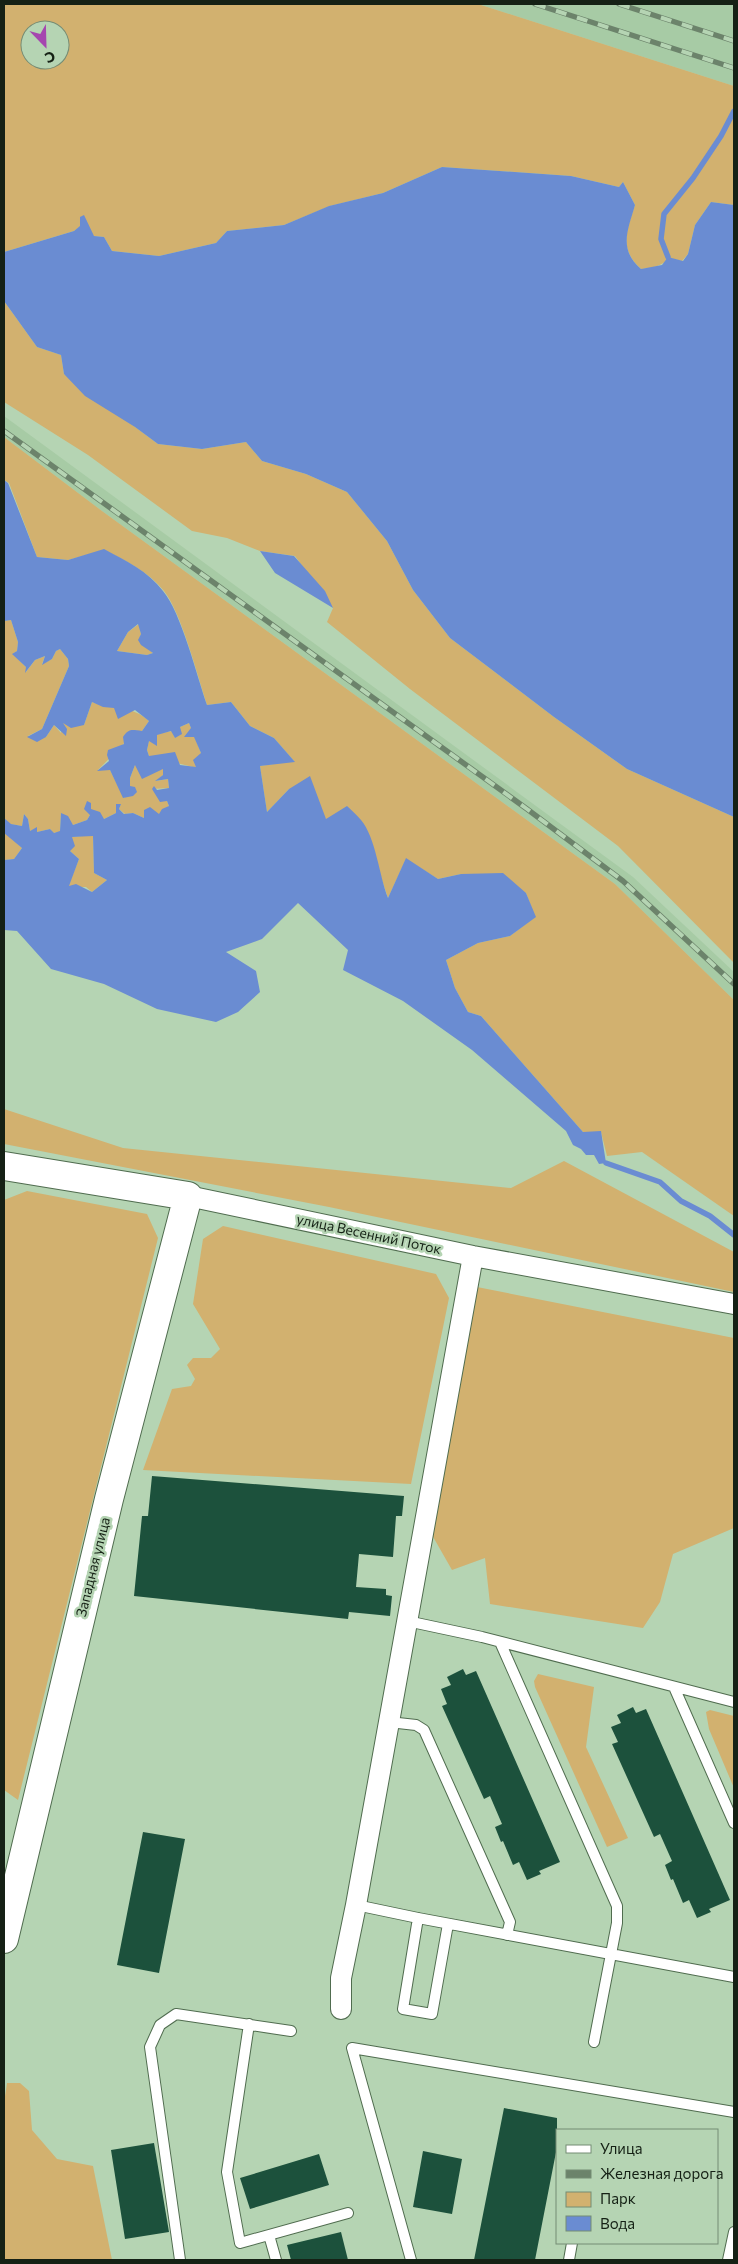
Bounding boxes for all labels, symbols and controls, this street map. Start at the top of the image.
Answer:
north arrow [20,20,70,70]
text: С [43,48,58,67]
street label: улица Весенний Поток [295,1210,443,1257]
street label: Западная улица [72,1515,113,1619]
legend [556,2129,718,2244]
text: Улица [600,2139,642,2157]
text: Железная дорога [600,2164,724,2182]
text: Парк [600,2189,636,2207]
text: Вода [600,2214,635,2232]

